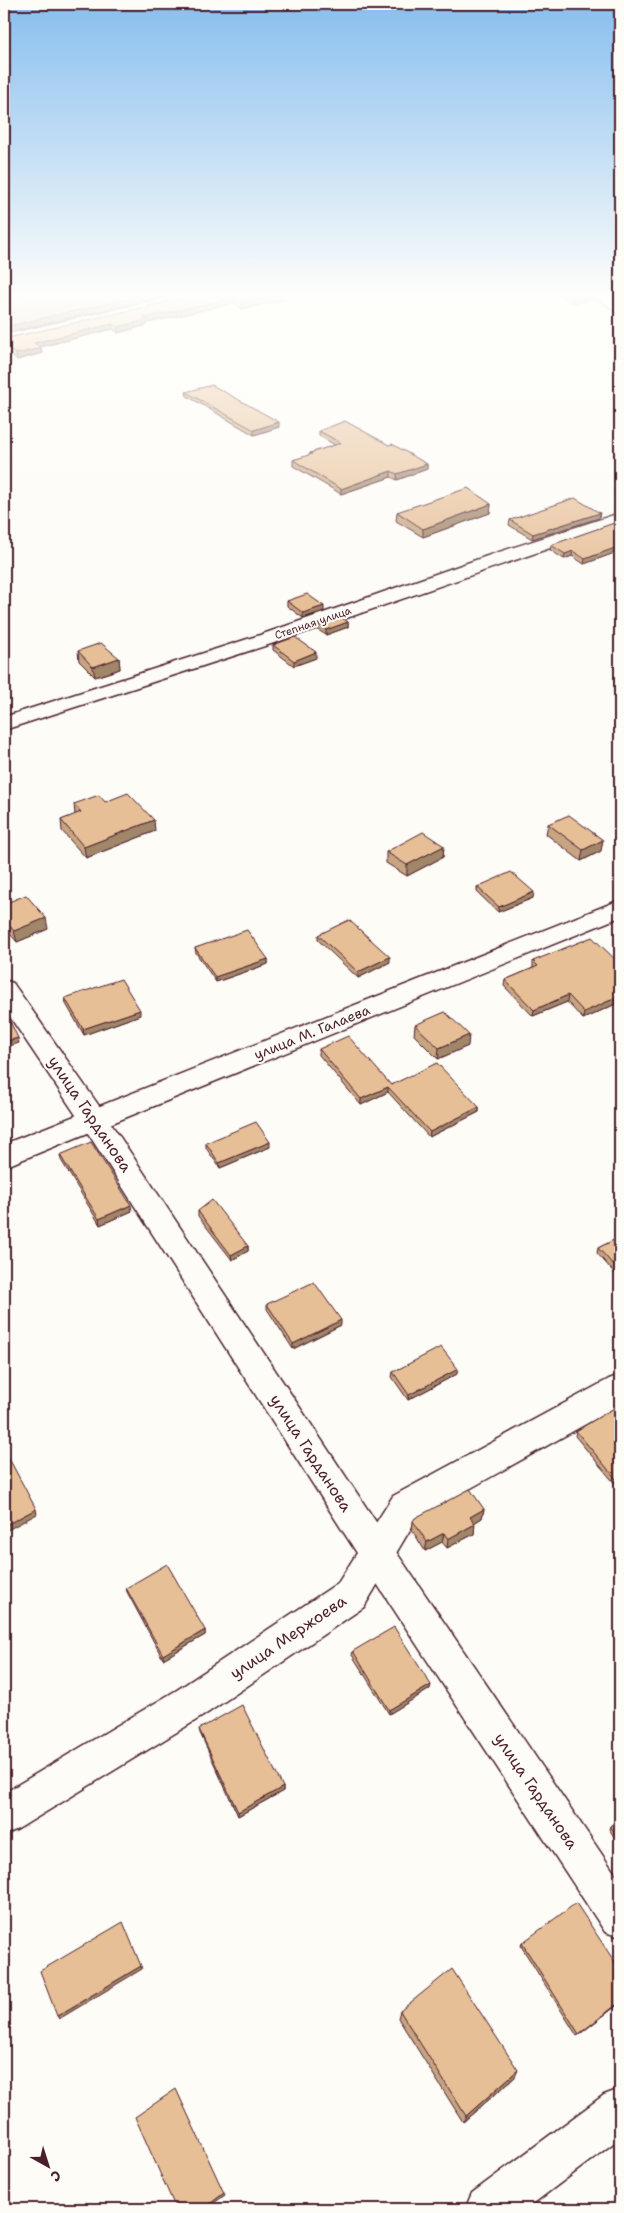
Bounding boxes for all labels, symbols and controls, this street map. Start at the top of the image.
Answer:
street label: Степная улица [273,603,354,643]
street label: улица М. Галаева [251,1000,373,1063]
street label: улица Гарданова [43,1052,137,1176]
street label: улица Гарданова [265,1390,357,1516]
street label: улица Мержоева [226,1590,350,1684]
street label: улица Гарданова [489,1729,583,1853]
north arrow [22,2140,72,2190]
text: С [47,2166,65,2186]

